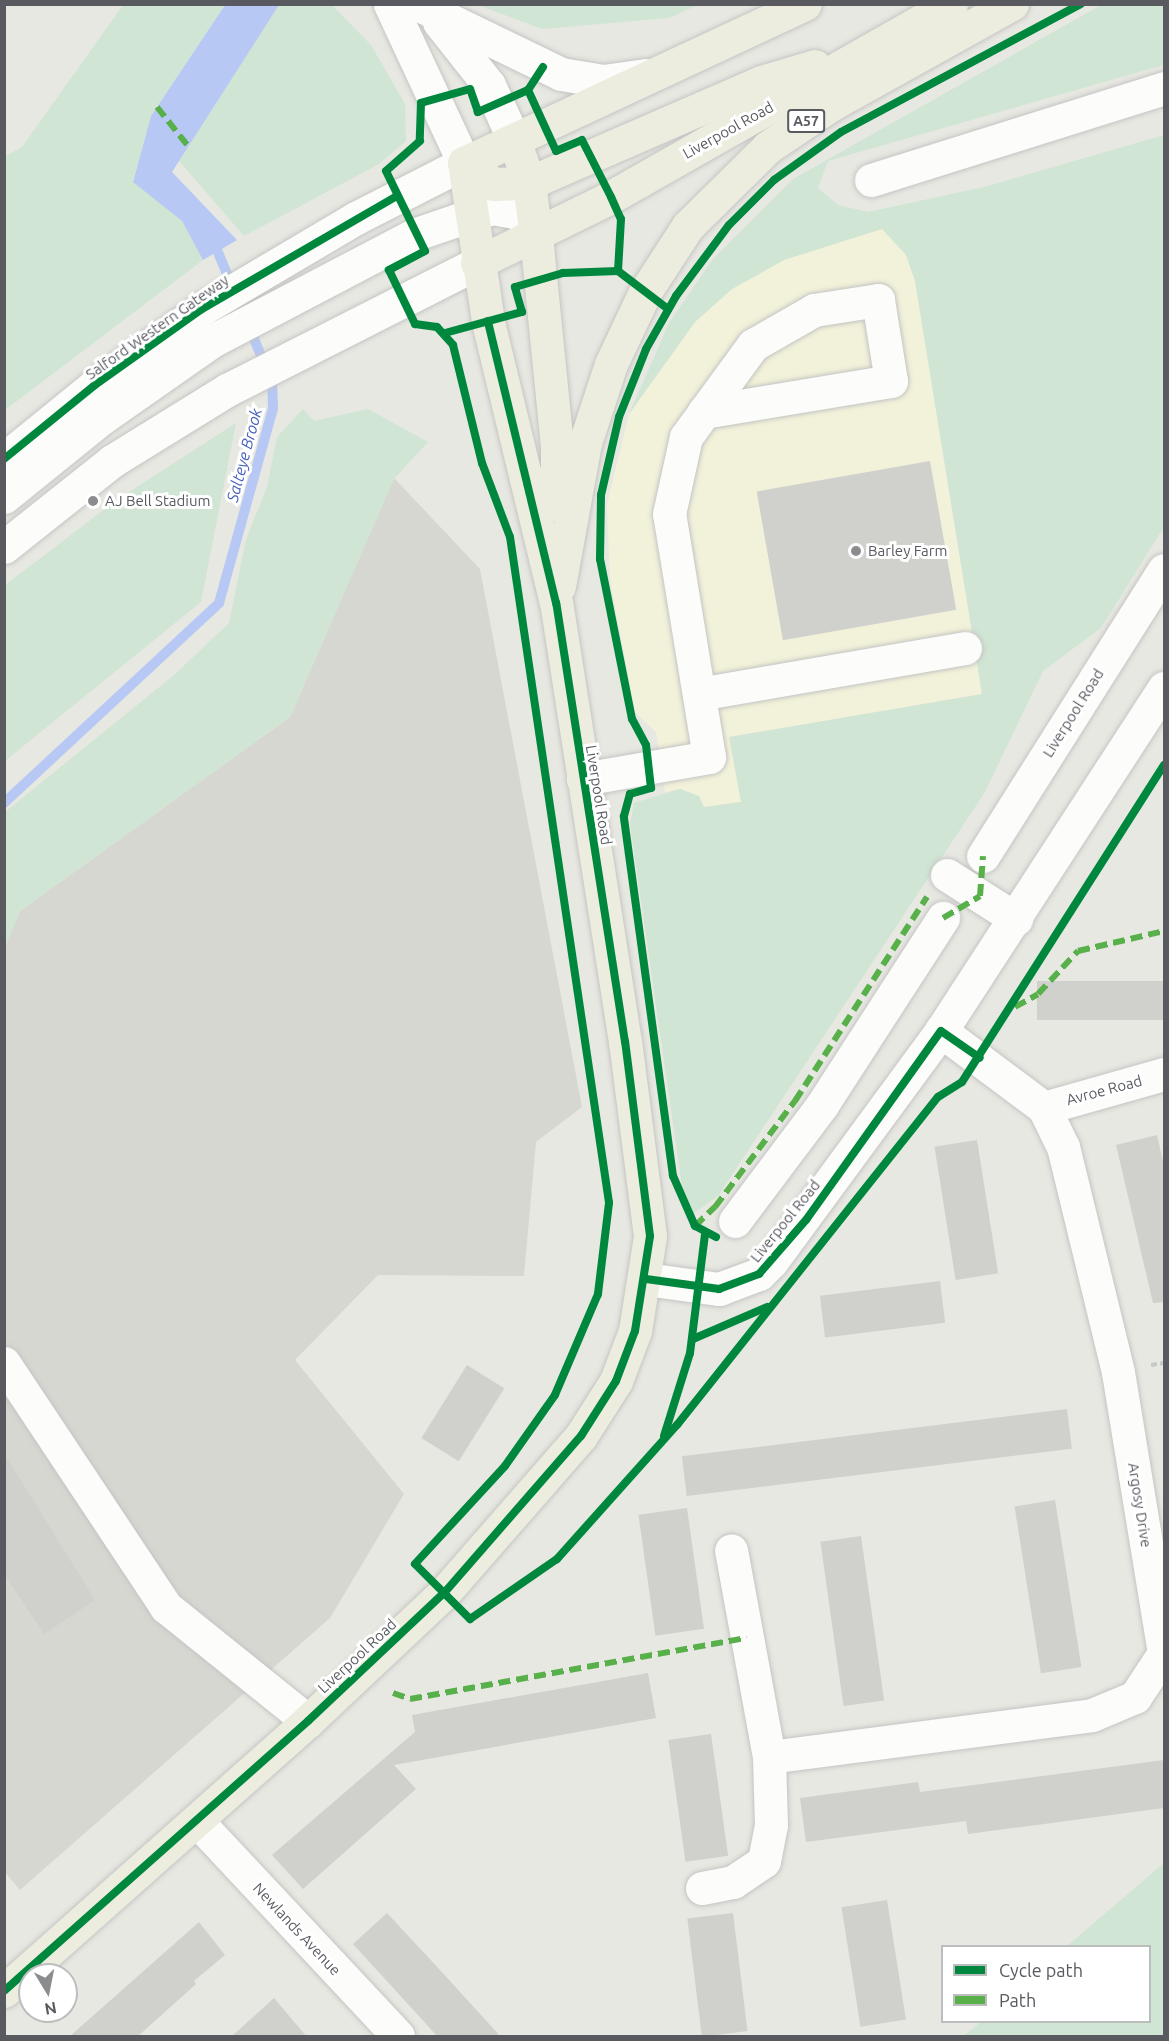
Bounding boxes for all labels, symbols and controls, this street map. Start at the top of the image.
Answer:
street label: Liverpool Road [680,98,776,162]
road number: A57 [786,110,826,132]
street label: Salford Western Gateway [82,271,232,383]
water label: Salteye Brook [222,406,266,504]
place label: AJ Bell Stadium [105,492,210,510]
marker: AJ Bell Stadium [86,494,100,508]
place label: Barley Farm [868,542,947,560]
marker: Barley Farm [849,544,863,558]
street label: Liverpool Road [1039,666,1107,760]
street label: Liverpool Road [582,744,616,846]
street label: Avroe Road [1064,1071,1144,1109]
street label: Liverpool Road [746,1176,824,1266]
street label: Argosy Drive [1124,1461,1156,1549]
street label: Liverpool Road [314,1615,400,1697]
street label: Newlands Avenue [249,1879,345,1979]
legend [941,1945,1151,2023]
text: Cycle path [999,1960,1083,1980]
north arrow [18,1963,78,2023]
text: Path [999,1990,1036,2010]
text: N [43,1999,58,2019]

